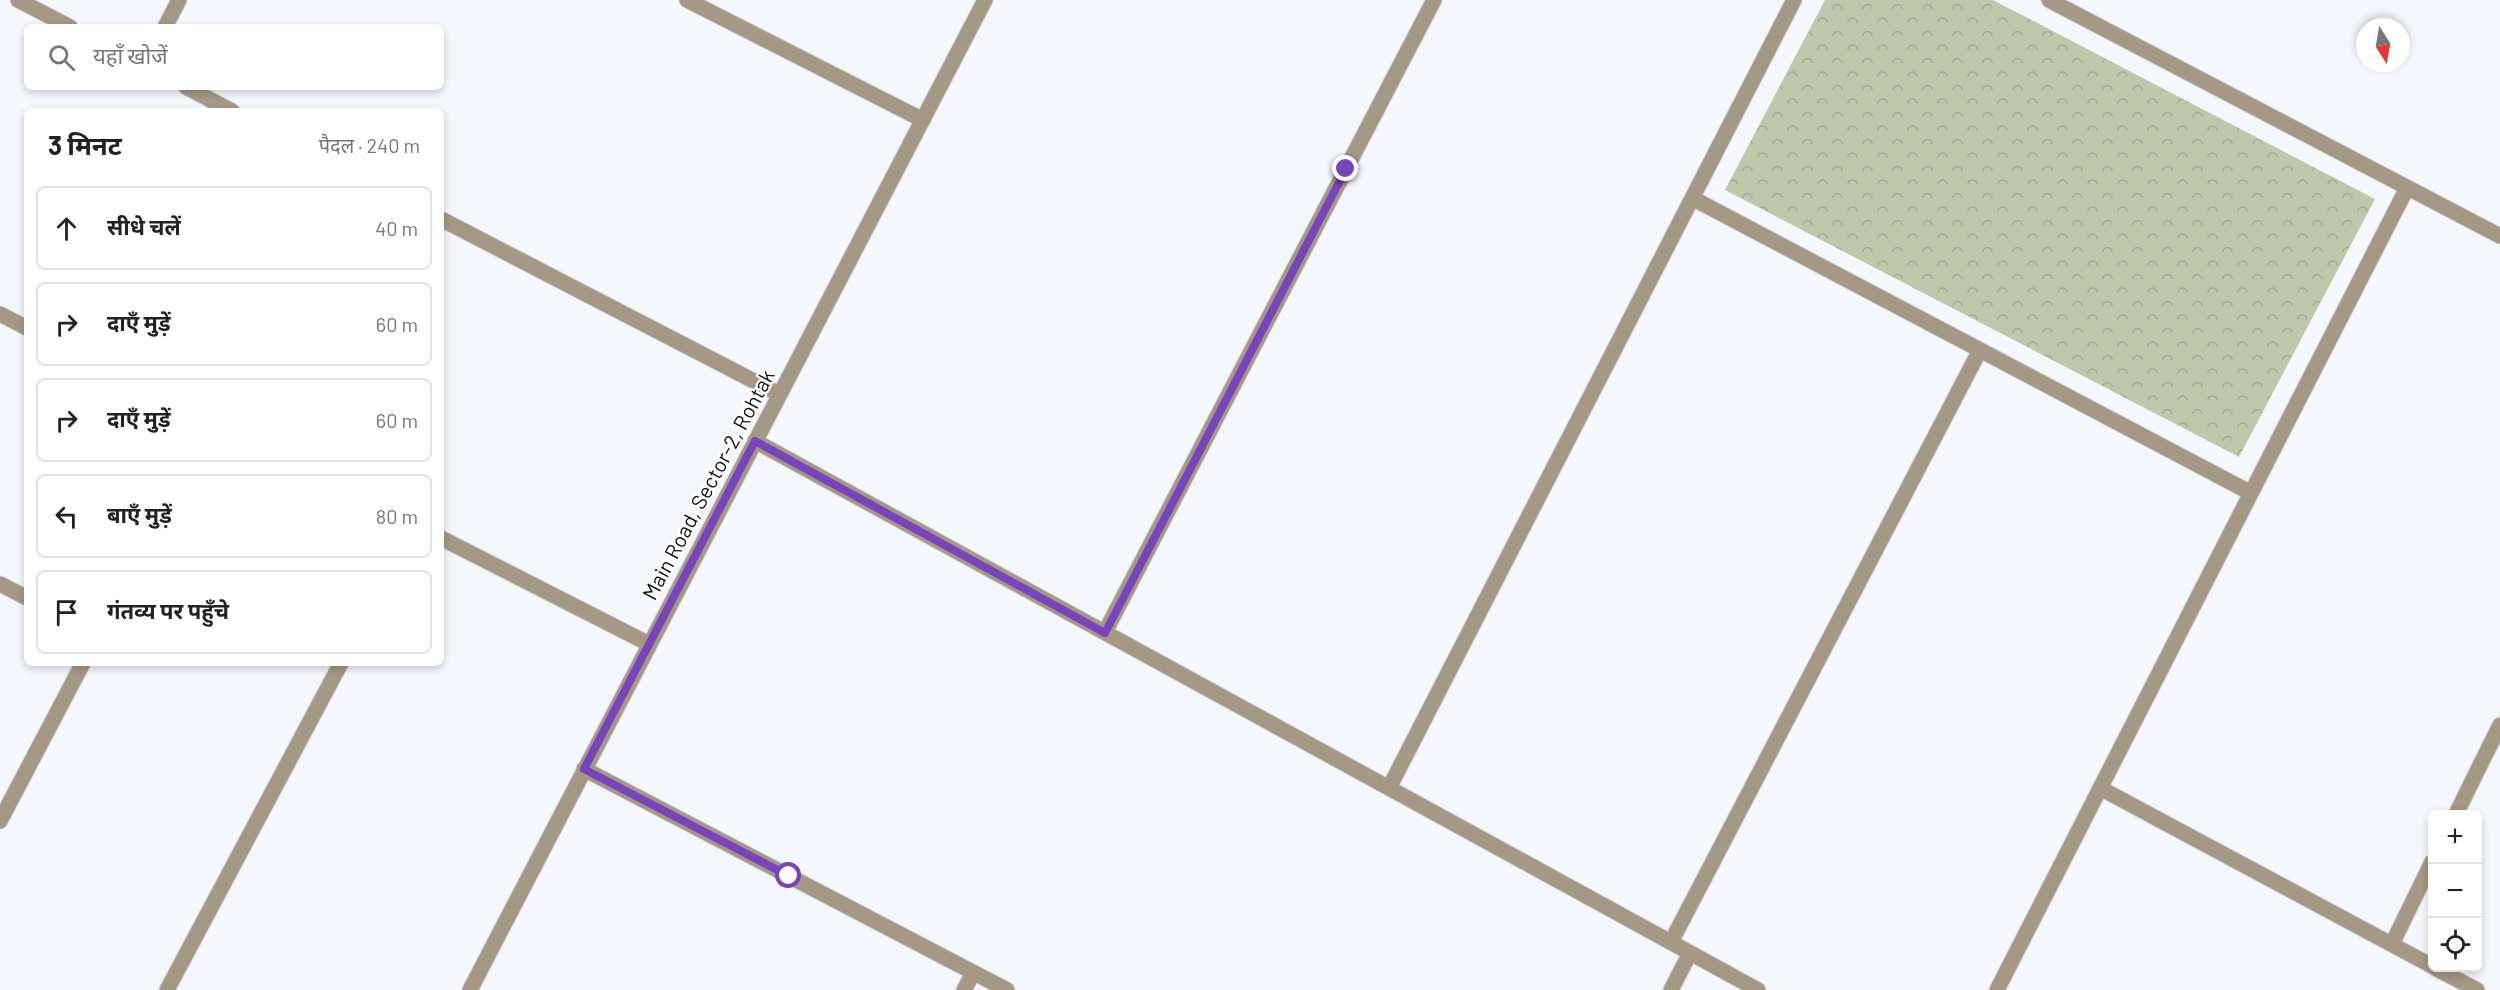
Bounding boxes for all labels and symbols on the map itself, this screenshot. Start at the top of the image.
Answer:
north arrow [2356,18,2410,72]
route end [1332,155,1358,181]
street label: Main Road, Sector-2, Rohtak [636,365,779,604]
route start [775,862,801,888]

